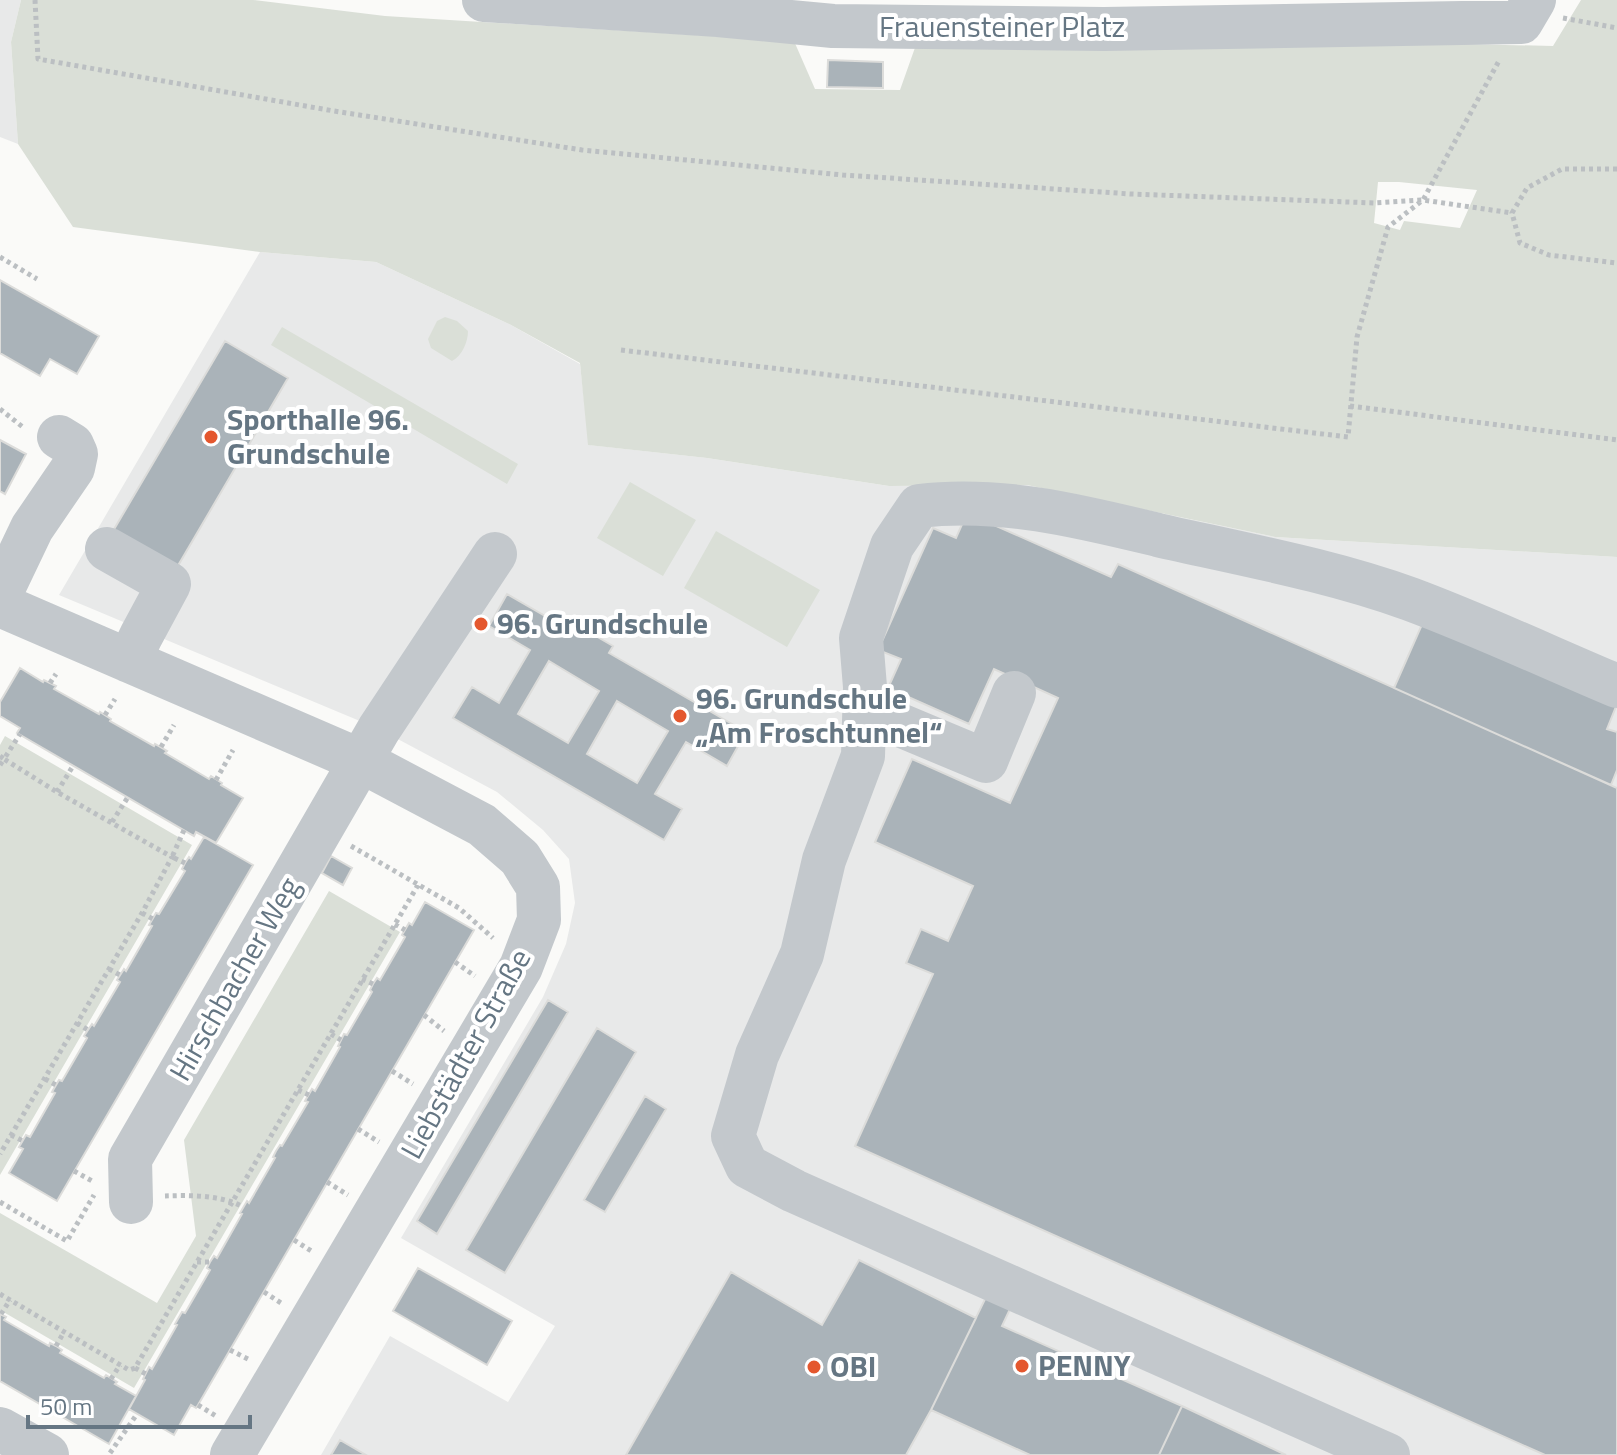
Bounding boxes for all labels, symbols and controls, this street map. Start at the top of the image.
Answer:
street label: Frauensteiner Platz [879,3,1125,49]
place label: Sporthalle 96. Grundschule [227,396,409,476]
marker: Sporthalle 96. Grundschule [202,428,220,446]
place label: 96. Grundschule [497,600,708,646]
marker: 96. Grundschule [472,615,490,633]
place label: 96. Grundschule „Am Froschtunnel“ [695,675,943,755]
marker: 96. Grundschule „Am Froschtunnel“ [671,707,689,725]
street label: Hirschbacher Weg [157,868,311,1089]
street label: Liebstädter Straße [388,940,542,1167]
place label: PENNY [1038,1342,1131,1388]
place label: OBI [830,1343,876,1389]
marker: PENNY [1013,1357,1031,1375]
marker: OBI [805,1358,823,1376]
scale bar [28,1379,250,1429]
text: 50 m [40,1388,92,1424]

